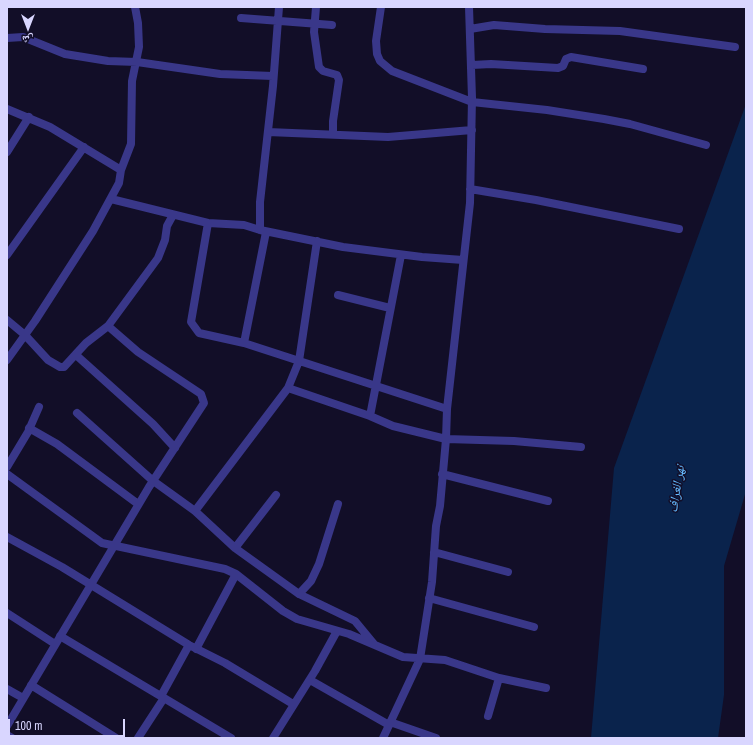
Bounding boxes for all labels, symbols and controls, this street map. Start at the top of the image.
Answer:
north arrow [8,8,48,48]
text: ش [22,33,34,47]
water label: نهر الغراف [666,464,688,514]
scale bar [10,711,127,737]
text: 100 m [15,718,42,734]

